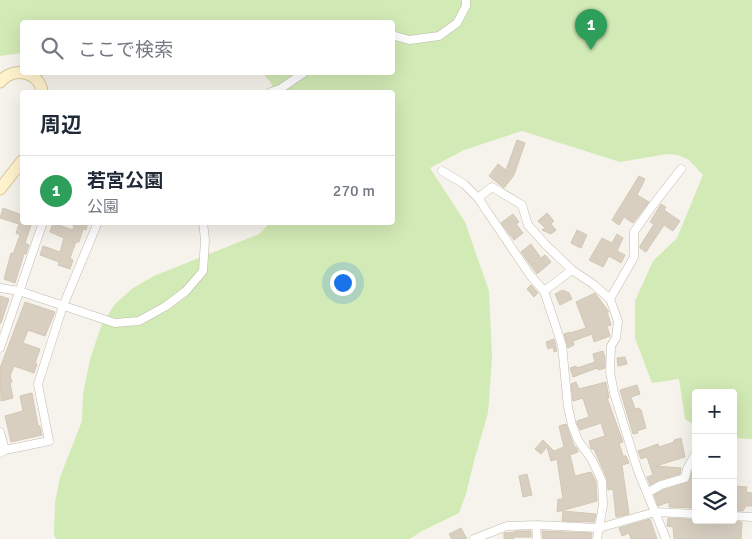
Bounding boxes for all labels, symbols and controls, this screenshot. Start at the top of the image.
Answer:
pin: 1 [575,9,607,50]
search box [20,20,395,75]
icon: search [38,34,66,62]
text: ここで検索 [78,38,173,62]
text: 周辺 [40,112,82,138]
text: 若宮公園 [87,169,163,193]
text: 1 [52,181,60,201]
text: 270 m [333,181,375,201]
text: 公園 [87,197,119,217]
your location [330,270,356,296]
map controls [692,389,737,524]
button: + [692,389,737,434]
button: − [692,434,737,479]
button: layers [692,479,737,524]

